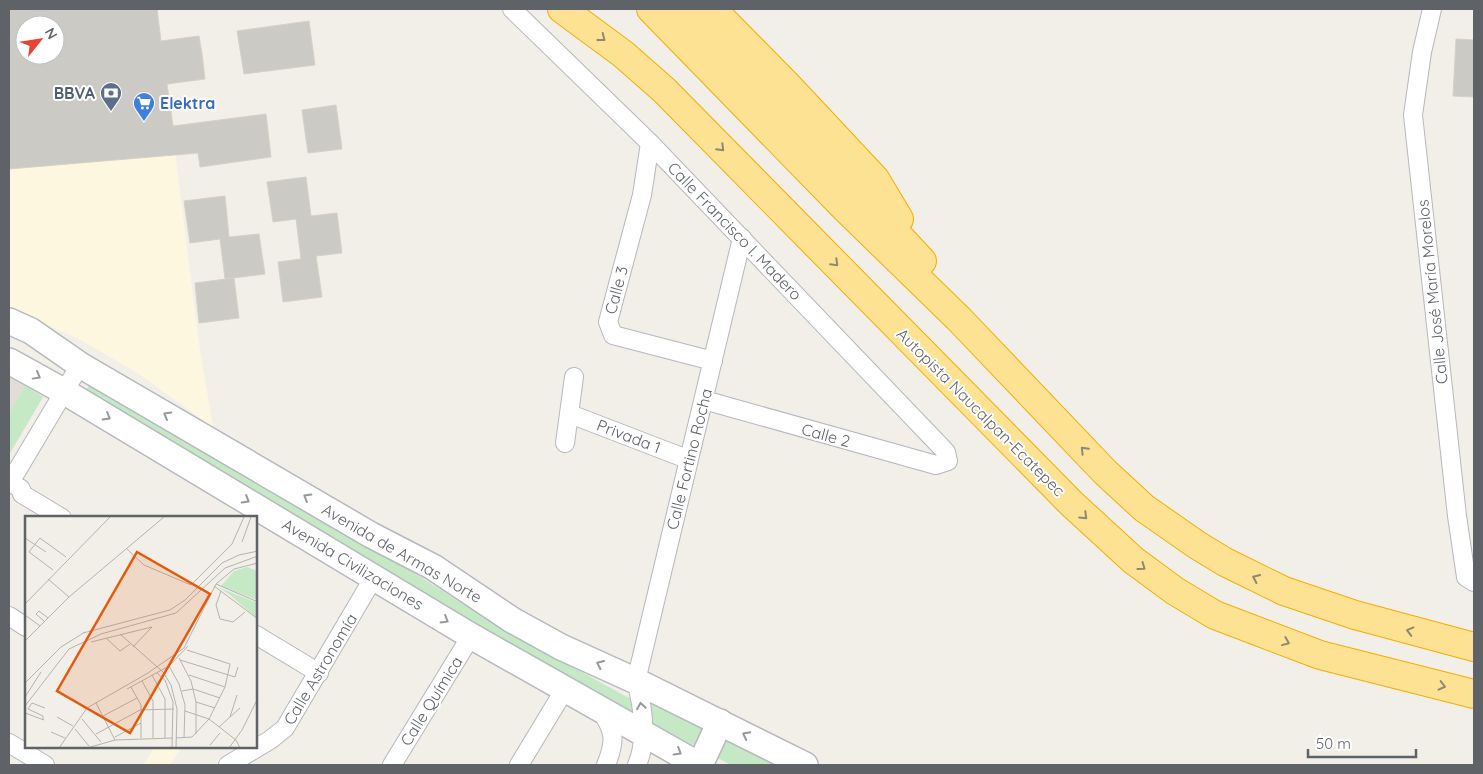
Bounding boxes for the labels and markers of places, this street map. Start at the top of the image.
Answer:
bank icon: BBVA [99,81,123,112]
place label: BBVA [54,83,96,103]
supermarket icon: Elektra [132,91,156,122]
place label: Elektra [160,93,215,113]

